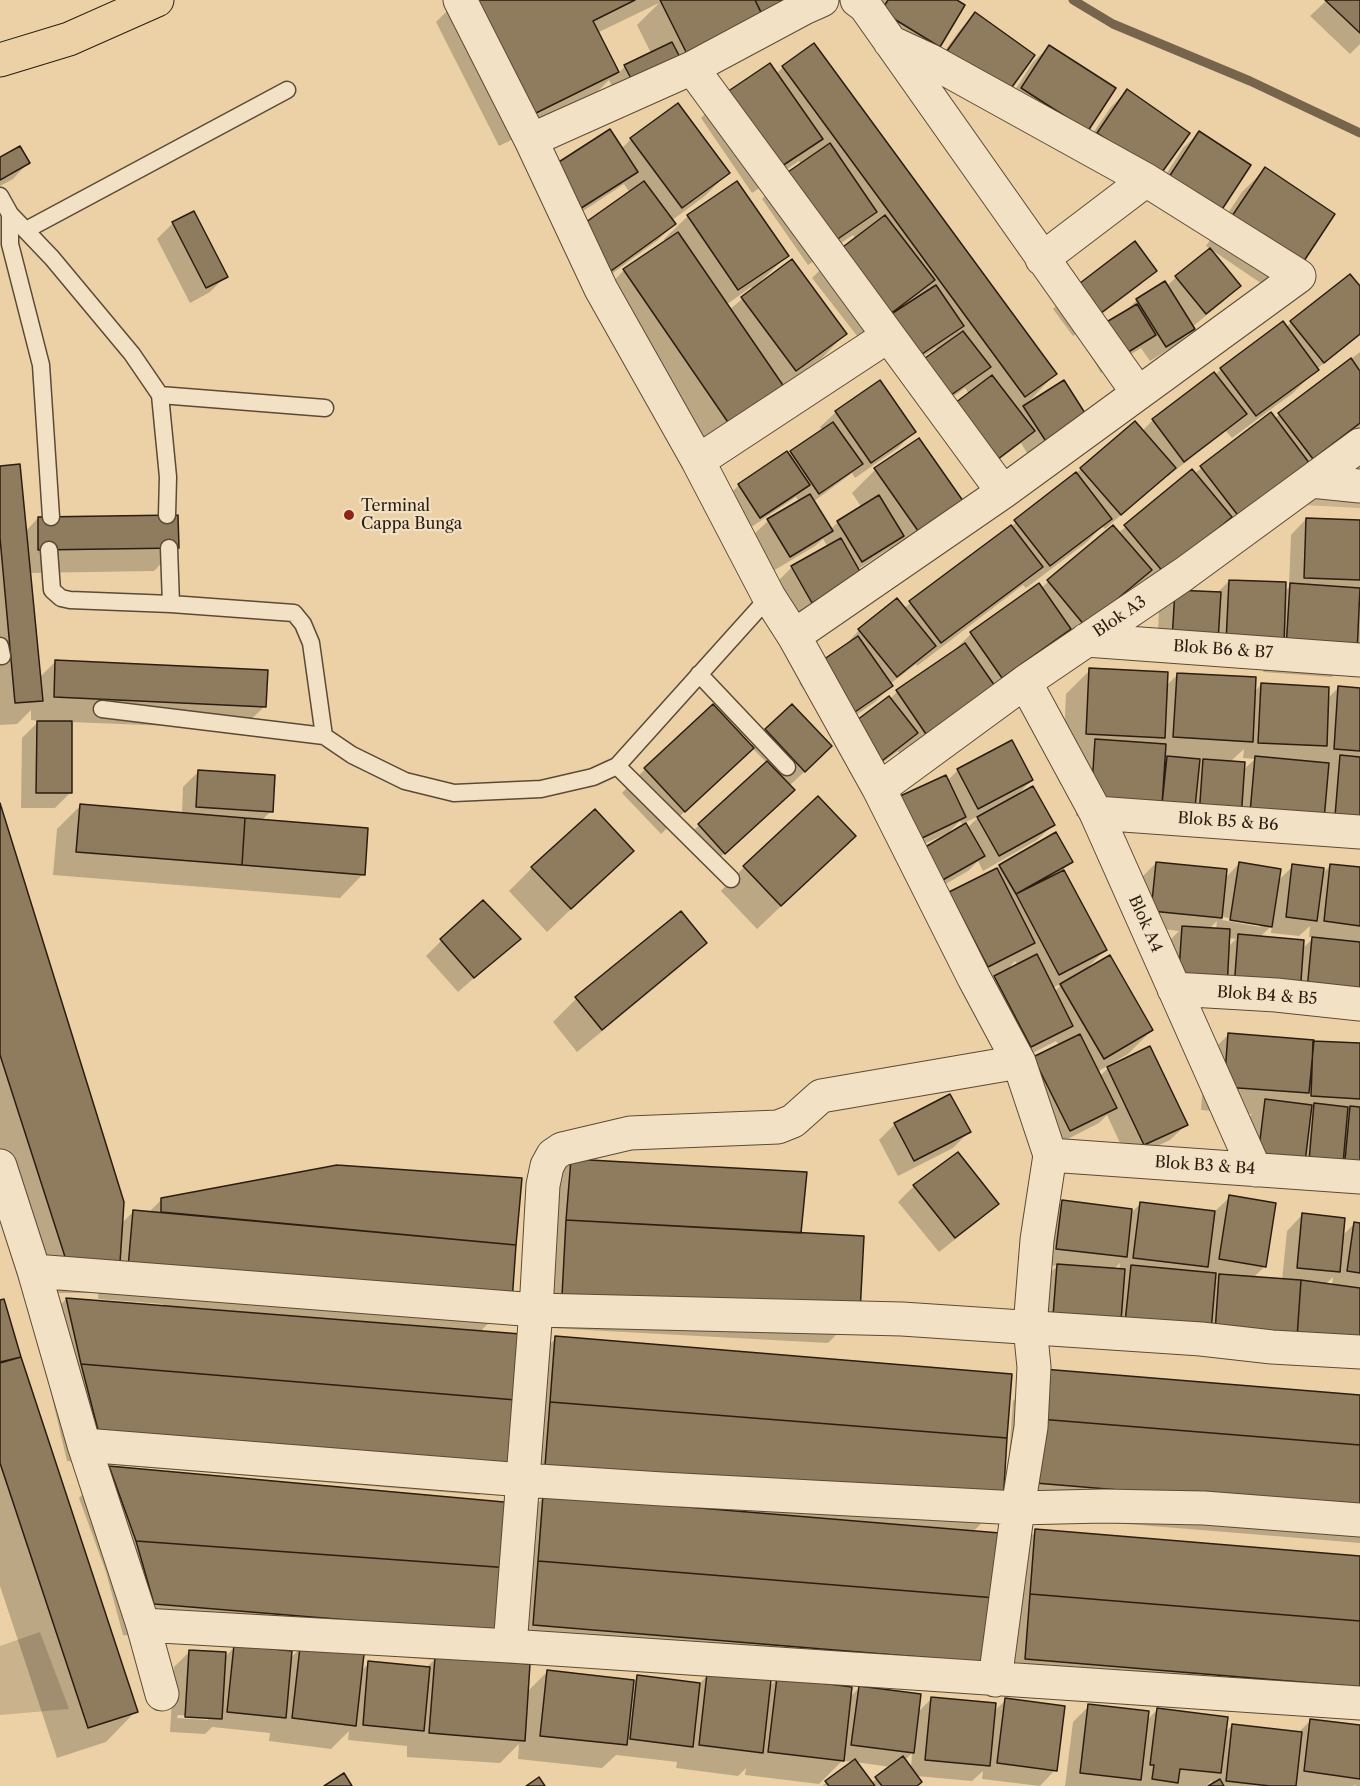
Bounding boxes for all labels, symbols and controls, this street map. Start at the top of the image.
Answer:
place label: Terminal Cappa Bunga [361,496,462,534]
marker: Terminal Cappa Bunga [342,508,356,522]
street label: Blok A3 [1090,592,1150,642]
street label: Blok B6 & B7 [1172,637,1274,663]
street label: Blok B5 & B6 [1177,809,1279,835]
street label: Blok A4 [1124,893,1166,955]
street label: Blok B4 & B5 [1216,983,1318,1009]
street label: Blok B3 & B4 [1154,1153,1256,1179]

